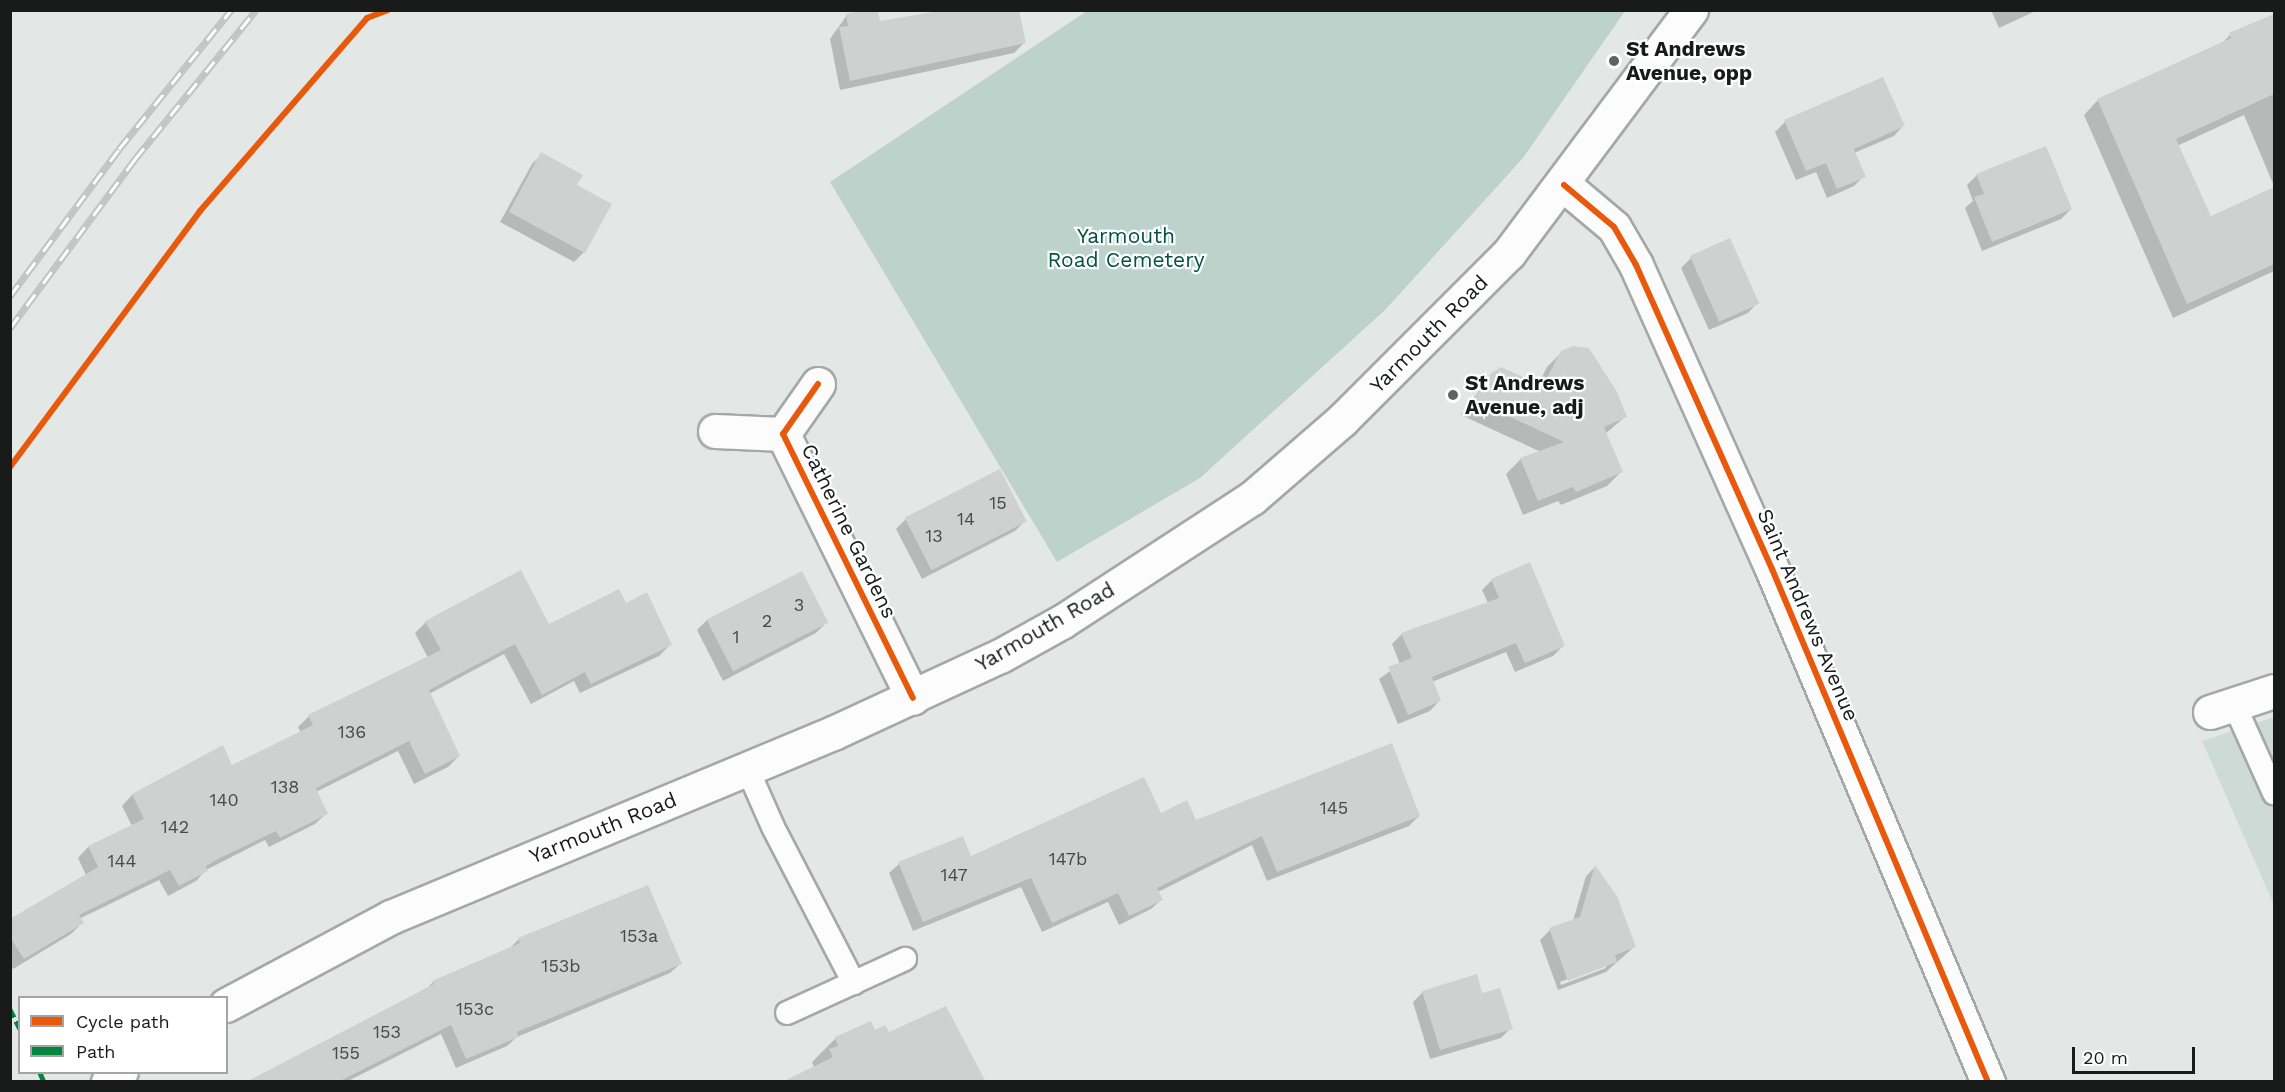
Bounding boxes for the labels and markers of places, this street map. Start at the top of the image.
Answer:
place label: St Andrews Avenue, opp [1626,36,1752,86]
marker: St Andrews Avenue, opp [1607,54,1621,68]
place label: St Andrews Avenue, adj [1465,370,1585,420]
marker: St Andrews Avenue, adj [1446,388,1460,402]

